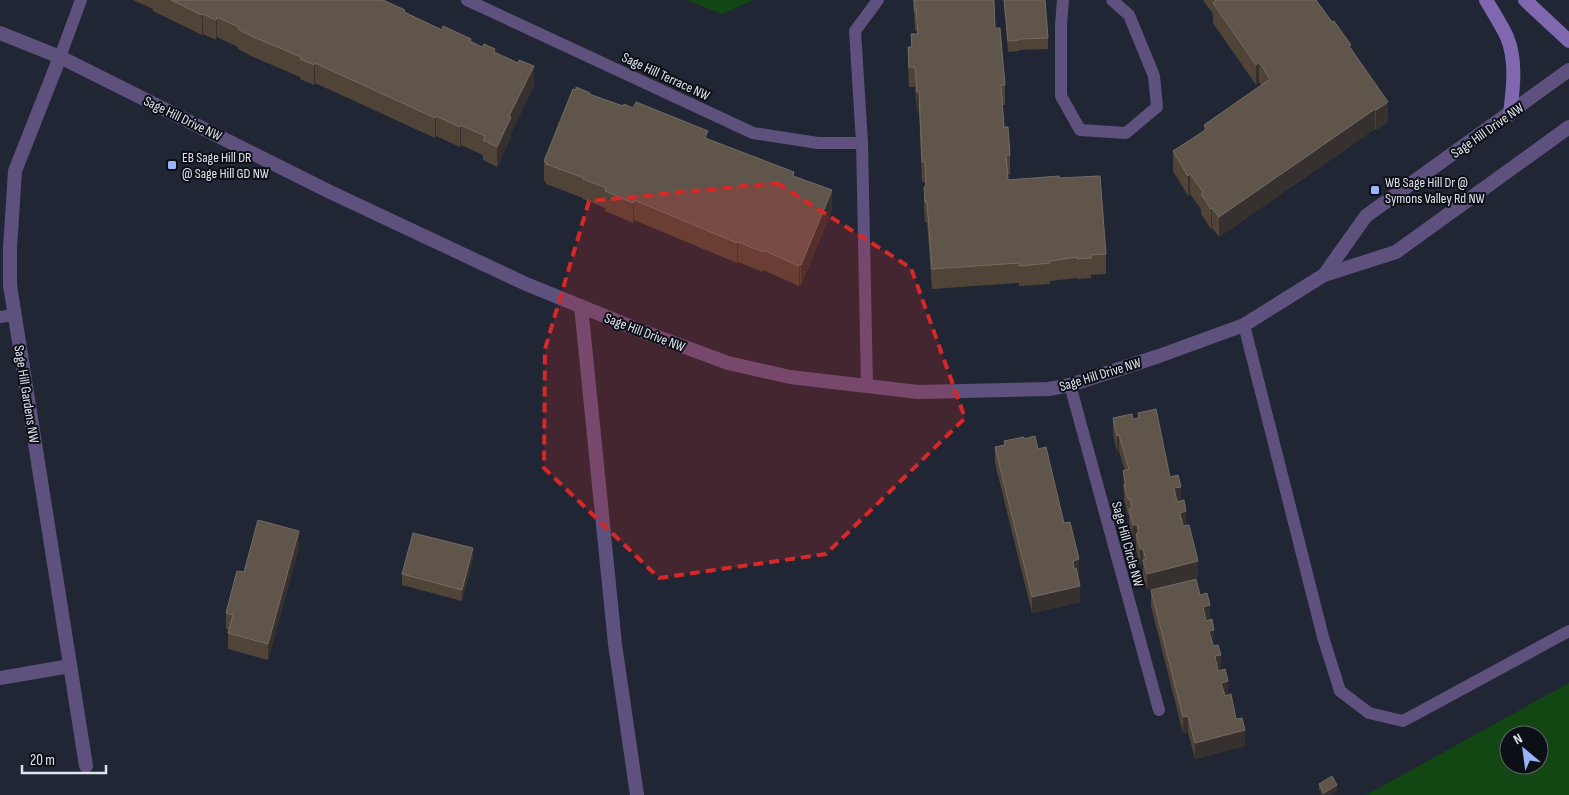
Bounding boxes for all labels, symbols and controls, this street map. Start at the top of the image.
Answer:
street label: Sage Hill Terrace NW [619,49,713,104]
street label: Sage Hill Drive NW [141,92,225,145]
street label: Sage Hill Drive NW [1448,99,1527,162]
place label: EB Sage Hill DR @ Sage Hill GD NW [182,149,269,182]
marker: EB Sage Hill DR @ Sage Hill GD NW [166,159,178,171]
place label: WB Sage Hill Dr @ Symons Valley Rd NW [1385,174,1485,207]
marker: WB Sage Hill Dr @ Symons Valley Rd NW [1369,184,1381,196]
street label: Sage Hill Drive NW [602,309,687,356]
street label: Sage Hill Gardens NW [10,344,43,444]
street label: Sage Hill Drive NW [1057,354,1143,395]
street label: Sage Hill Circle NW [1108,500,1147,589]
north arrow [1499,725,1549,775]
text: N [1511,730,1525,748]
scale bar [22,742,106,774]
text: 20 m [30,751,55,770]

